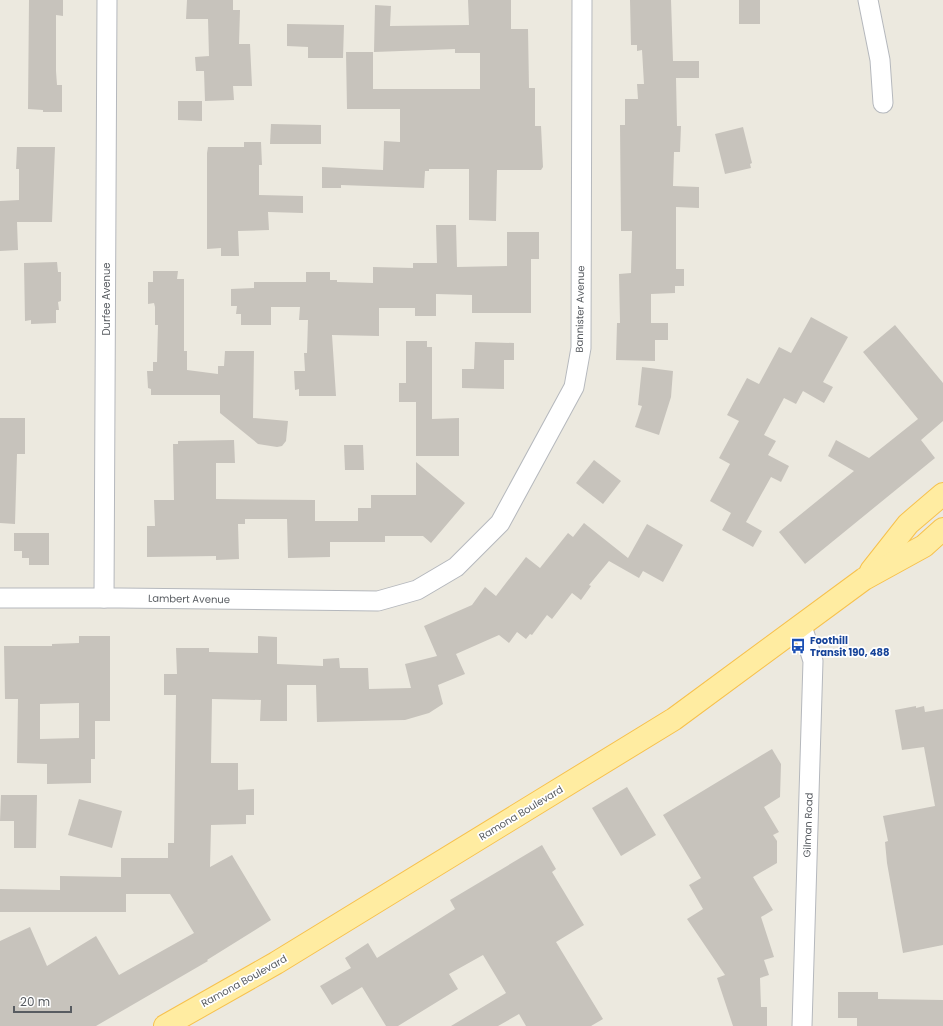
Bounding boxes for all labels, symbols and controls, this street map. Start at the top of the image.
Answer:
street label: Durfee Avenue [99,262,114,336]
street label: Bannister Avenue [572,265,588,353]
street label: Lambert Avenue [148,591,230,607]
place label: Foothill Transit 190, 488 [810,633,890,660]
bus stop icon: Foothill Transit 190, 488 [789,637,807,655]
street label: Ramona Boulevard [476,782,566,844]
street label: Gilman Road [799,792,817,858]
street label: Ramona Boulevard [198,951,290,1011]
scale bar [14,988,71,1014]
text: 20 m [20,993,50,1010]

